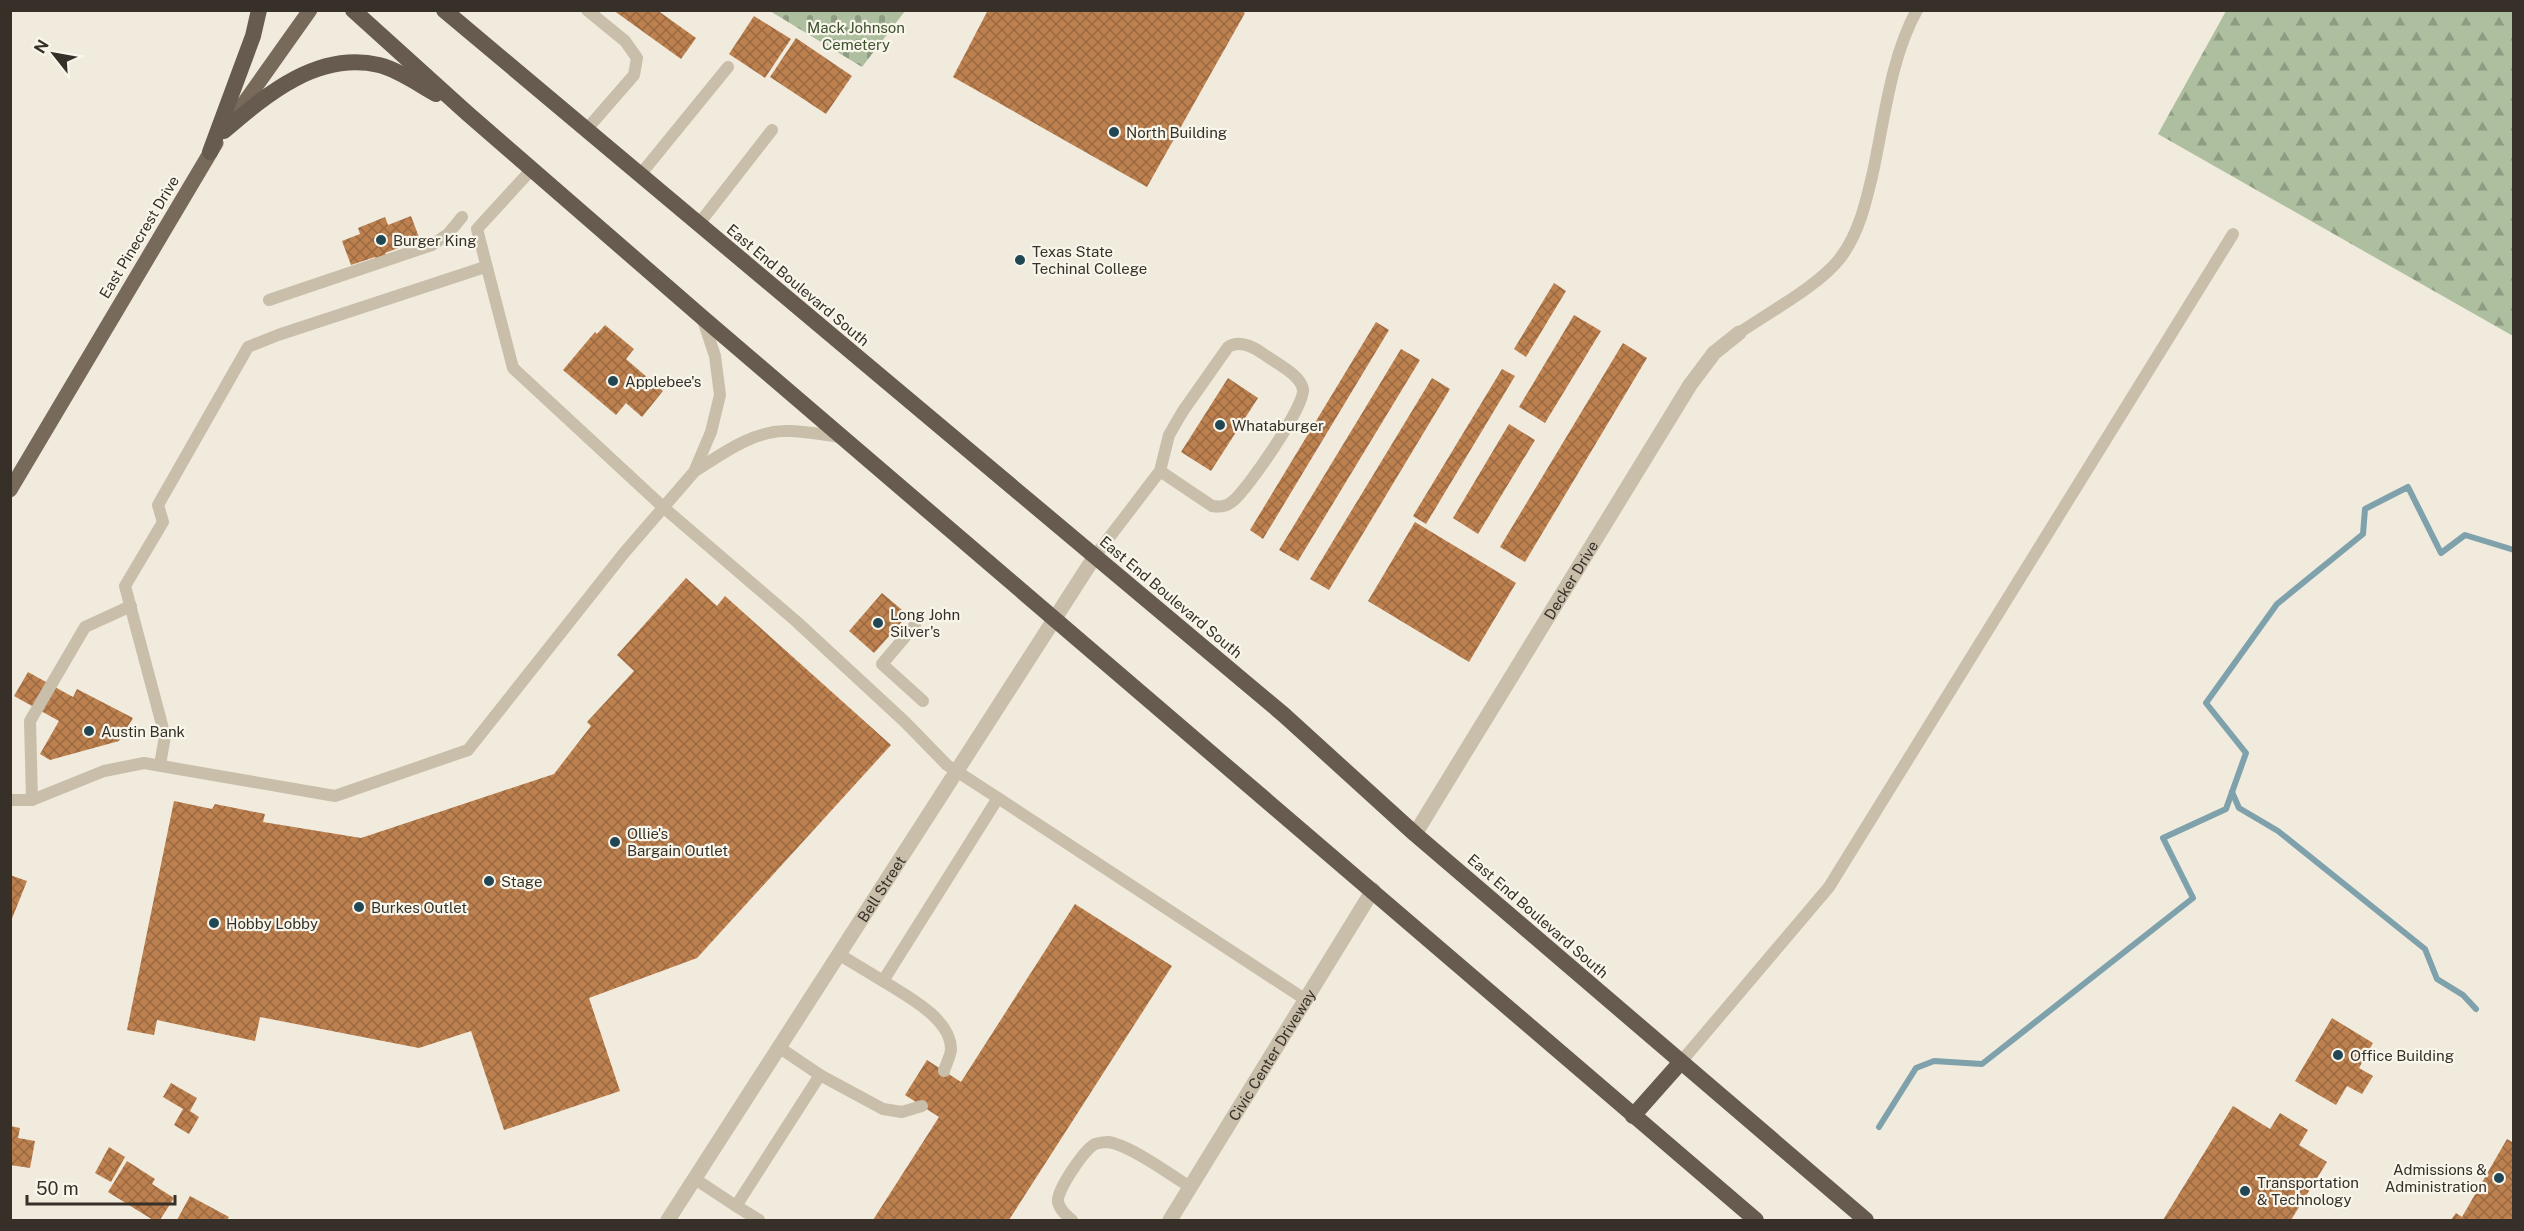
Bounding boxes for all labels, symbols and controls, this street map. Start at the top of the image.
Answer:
park label: Mack Johnson Cemetery [807,19,905,53]
north arrow [24,24,84,84]
text: N [30,36,53,57]
place label: North Building [1126,124,1227,141]
marker: North Building [1107,125,1121,139]
street label: East Pinecrest Drive [96,173,182,301]
street label: East End Boulevard South [723,221,873,349]
place label: Burger King [393,232,477,249]
marker: Burger King [374,233,388,247]
place label: Texas State Techinal College [1032,243,1147,277]
marker: Texas State Techinal College [1013,253,1027,267]
place label: Applebee's [625,373,701,390]
marker: Applebee's [606,374,620,388]
place label: Whataburger [1232,417,1324,434]
marker: Whataburger [1213,418,1227,432]
street label: East End Boulevard South [1096,533,1246,661]
street label: Decker Drive [1540,537,1601,622]
place label: Long John Silver's [890,606,960,640]
marker: Long John Silver's [871,616,885,630]
place label: Austin Bank [101,723,185,740]
marker: Austin Bank [82,724,96,738]
place label: Ollie's Bargain Outlet [627,825,728,859]
marker: Ollie's Bargain Outlet [608,835,622,849]
street label: East End Boulevard South [1464,850,1612,982]
street label: Bell Street [854,852,909,925]
place label: Stage [501,873,542,890]
marker: Stage [482,874,496,888]
place label: Burkes Outlet [371,899,467,916]
marker: Burkes Outlet [352,900,366,914]
place label: Hobby Lobby [226,915,318,932]
marker: Hobby Lobby [207,916,221,930]
street label: Civic Center Driveway [1225,986,1319,1124]
place label: Office Building [2350,1047,2454,1064]
marker: Office Building [2331,1048,2345,1062]
place label: Admissions & Administration [2385,1161,2487,1195]
scale bar [27,1168,176,1206]
marker: Admissions & Administration [2492,1171,2506,1185]
place label: Transportation & Technology [2257,1174,2359,1208]
text: 50 m [36,1178,79,1199]
marker: Transportation & Technology [2238,1184,2252,1198]

